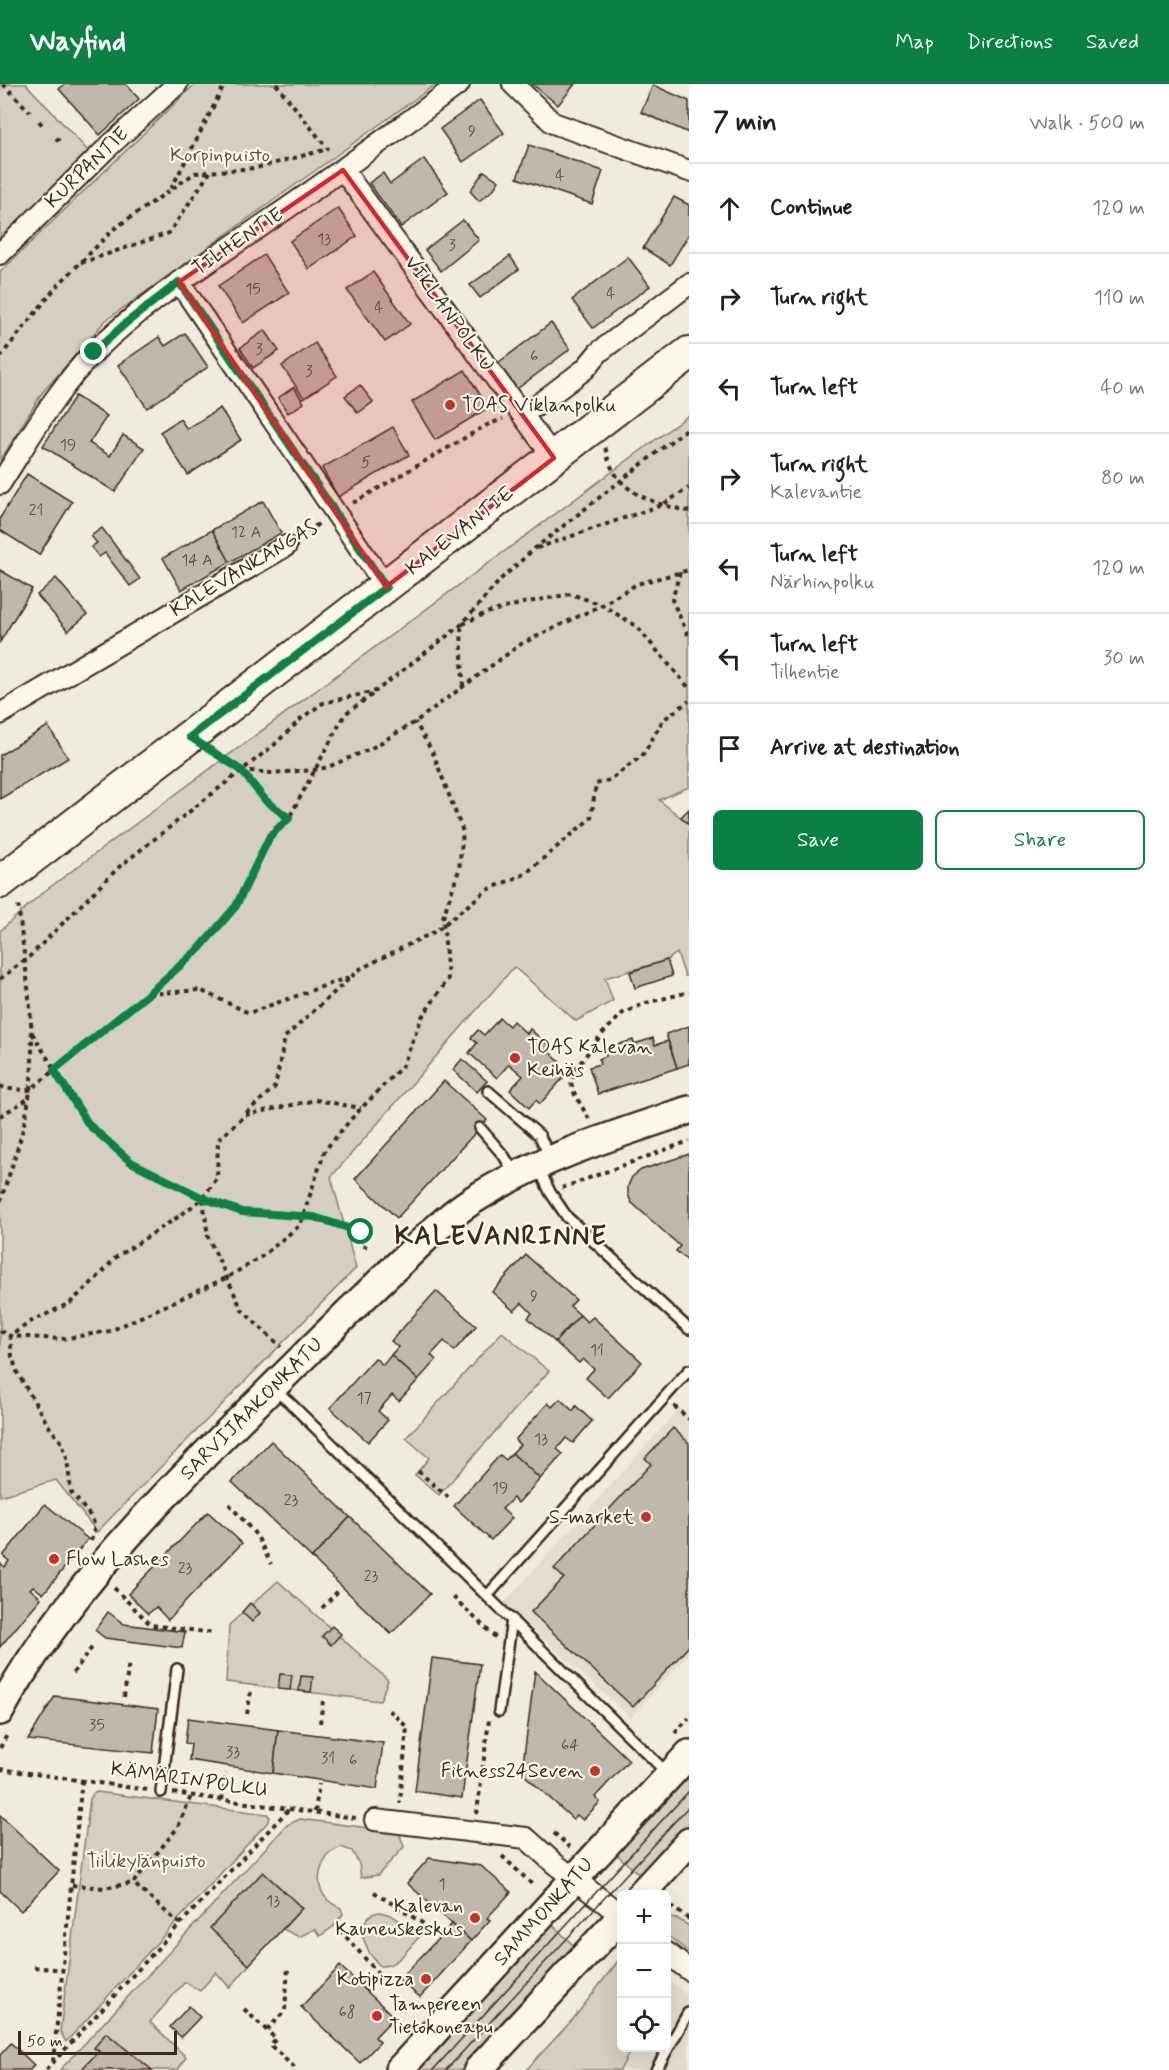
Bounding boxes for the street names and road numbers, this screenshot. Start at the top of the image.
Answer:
street label: KURPANTIE [39,121,135,215]
street label: TILHENTIE [187,202,289,282]
street label: VIKLANPOLKU [398,251,500,377]
street label: KALEVANTIE [400,480,520,582]
street label: KALEVANKANGAS [165,514,323,624]
street label: SARVIJAAKONKATU [175,1332,329,1486]
street label: KÄMÄRINPOLKU [109,1756,269,1804]
street label: SAMMONKATU [488,1852,600,1972]

